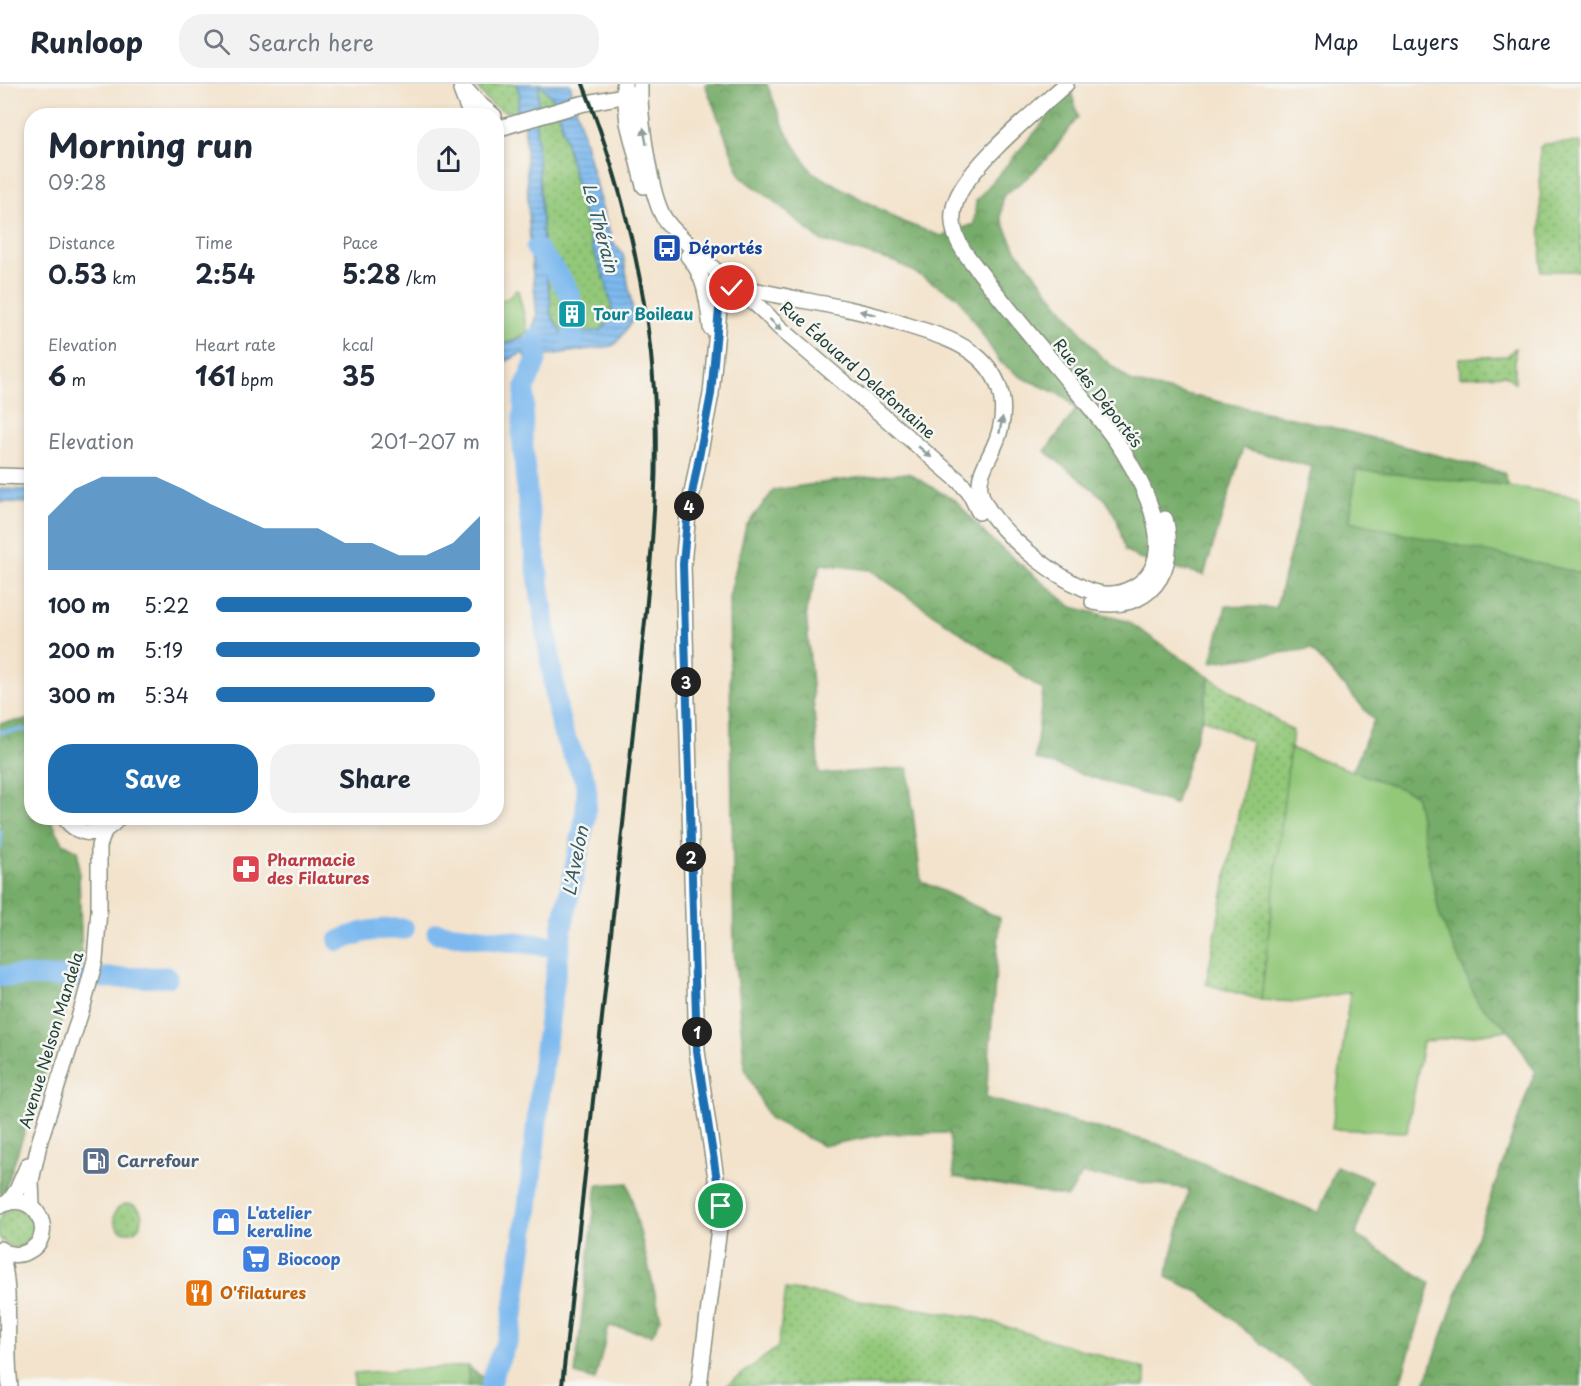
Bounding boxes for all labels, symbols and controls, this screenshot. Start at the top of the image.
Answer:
search box [179,14,599,68]
text: Runloop [30,20,143,63]
icon: search [200,25,233,58]
text: Search here [248,25,374,58]
text: Map [1314,25,1358,57]
text: Layers [1391,25,1459,57]
text: Share [1492,25,1551,57]
text: Morning run [48,119,253,169]
one-way arrow [640,126,649,145]
button: share [417,128,480,191]
text: 09:28 [48,167,107,197]
water label: Le Thérain [576,180,627,277]
text: Distance [48,230,115,254]
text: Time [195,230,233,254]
text: Pace [342,230,378,254]
bus stop icon: Déportés [651,232,683,264]
place label: Déportés [688,235,763,259]
text: 0.53 [48,254,107,293]
text: 2:54 [195,254,255,293]
text: 5:28 [342,254,401,293]
pin [706,262,757,313]
text: km [107,265,136,289]
text: /km [401,265,437,289]
icon: check [715,271,748,304]
street label: Rue Édouard Delafontaine [776,295,942,444]
building icon: Tour Boileau [556,298,588,330]
place label: Tour Boileau [593,301,693,325]
one-way arrow [859,308,877,318]
one-way arrow [769,318,784,332]
text: Elevation [48,332,117,356]
text: Heart rate [195,332,276,356]
text: kcal [342,332,374,356]
street label: Rue des Déportés [1049,333,1149,452]
text: 6 [48,356,66,395]
text: 161 [195,356,236,395]
text: 35 [342,356,376,395]
text: m [66,367,86,391]
text: bpm [236,367,274,391]
one-way arrow [997,415,1006,434]
text: Elevation [48,426,134,456]
text: 201–207 m [370,426,480,456]
one-way arrow [917,445,933,458]
pin: 4 [674,491,704,521]
text: 4 [684,494,694,518]
text: 100 m [48,590,110,620]
text: 5:22 [144,590,189,620]
text: 200 m [48,635,115,665]
text: 5:19 [144,635,183,665]
pin: 3 [671,667,701,697]
text: 3 [681,670,691,694]
text: 300 m [48,680,116,710]
text: 5:34 [144,680,189,710]
button: Save [48,744,258,813]
button: Share [270,744,480,813]
water label: L'Avelon [555,823,595,898]
pin: 2 [676,842,706,872]
text: 2 [685,845,697,869]
place label: Pharmacie des Filatures [267,847,370,889]
pharmacy icon: Pharmacie des Filatures [230,853,262,885]
street label: Avenue Nelson Mandela [12,948,88,1131]
pin: 1 [682,1017,712,1047]
text: 1 [693,1020,701,1044]
fuel station icon: Carrefour [80,1145,112,1177]
place label: Carrefour [117,1148,200,1172]
pin [695,1180,746,1231]
icon: arrive [704,1189,737,1222]
place label: L'atelier keraline [247,1200,313,1242]
shop icon: L'atelier keraline [210,1206,242,1238]
supermarket icon: Biocoop [240,1243,272,1275]
place label: Biocoop [277,1246,341,1270]
restaurant icon: O'filatures [183,1277,215,1309]
place label: O'filatures [220,1280,306,1304]

